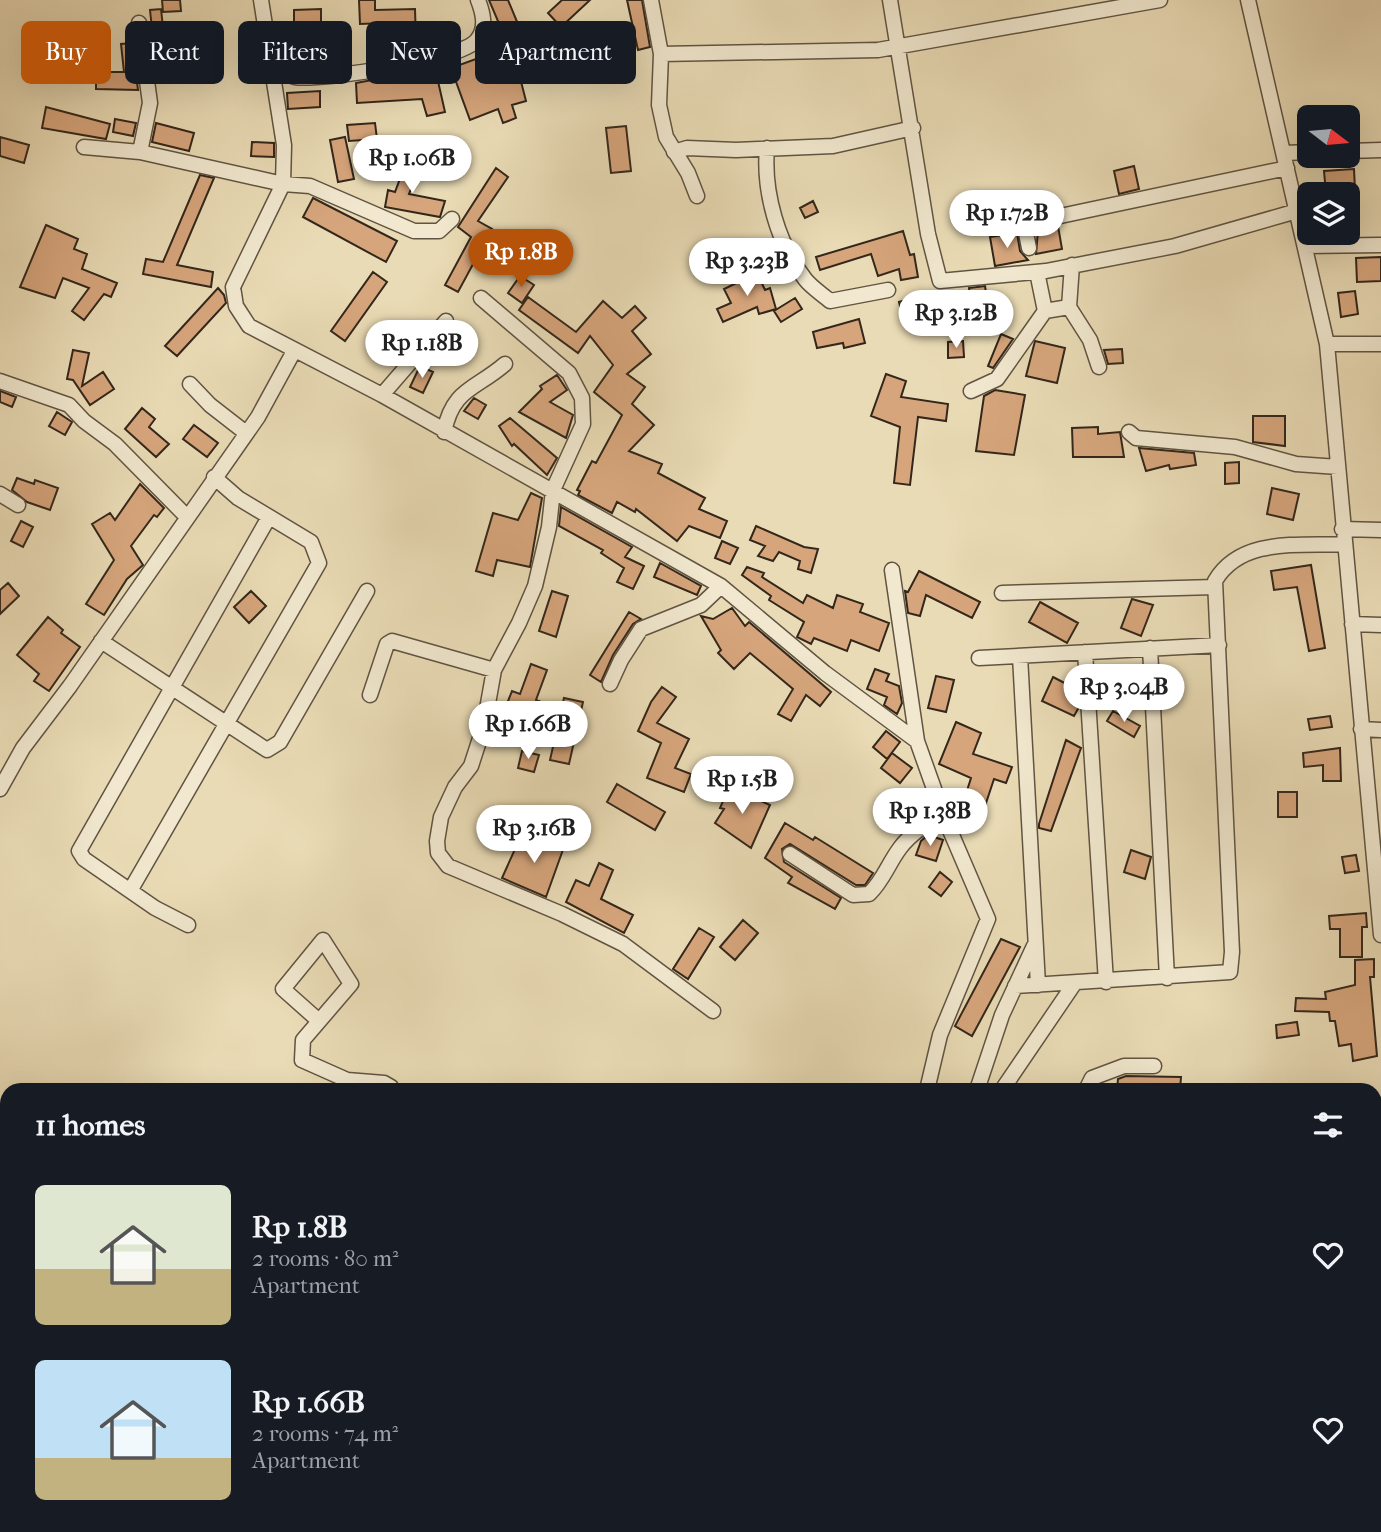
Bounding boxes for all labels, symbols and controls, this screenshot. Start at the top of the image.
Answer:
chip: Buy [21,21,111,84]
chip: Rent [125,21,224,84]
chip: Filters [238,21,352,84]
chip: New [366,21,461,84]
chip: Apartment [475,21,636,84]
north arrow [1297,105,1360,168]
map controls [1297,105,1360,245]
pin: Rp 1.06B [340,136,484,195]
text: Rp 1.06B [369,144,455,171]
button: layers [1297,182,1360,245]
pin: Rp 1.72B [935,190,1079,250]
text: Rp 1.72B [965,199,1049,226]
pin: Rp 1.8B [456,230,586,289]
text: Rp 1.8B [484,238,558,265]
pin: Rp 3.23B [675,238,819,298]
text: Rp 3.23B [705,247,789,274]
pin: Rp 3.12B [884,290,1028,350]
text: Rp 3.12B [915,299,997,326]
pin: Rp 1.18B [350,320,494,380]
text: Rp 1.18B [381,329,463,356]
pin: Rp 3.04B [1052,664,1196,724]
text: Rp 3.04B [1080,673,1168,700]
pin: Rp 1.66B [456,702,600,761]
text: Rp 1.66B [485,710,571,737]
pin: Rp 1.5B [677,756,807,816]
text: Rp 1.5B [707,765,777,792]
pin: Rp 1.38B [858,788,1002,848]
text: Rp 1.38B [889,797,971,824]
pin: Rp 3.16B [462,806,606,865]
text: Rp 3.16B [492,814,576,841]
icon: filters [1309,1106,1347,1144]
text: 11 homes [35,1108,145,1143]
text: Rp 1.8B [252,1210,348,1245]
icon: home [91,1213,175,1297]
icon: heart [1309,1236,1347,1274]
text: 2 rooms · 80 m² [252,1245,399,1272]
text: Apartment [252,1272,360,1299]
text: Rp 1.66B [252,1385,365,1420]
icon: home [91,1388,175,1472]
icon: heart [1309,1411,1347,1449]
text: 2 rooms · 74 m² [252,1420,398,1447]
text: Apartment [252,1447,360,1474]

